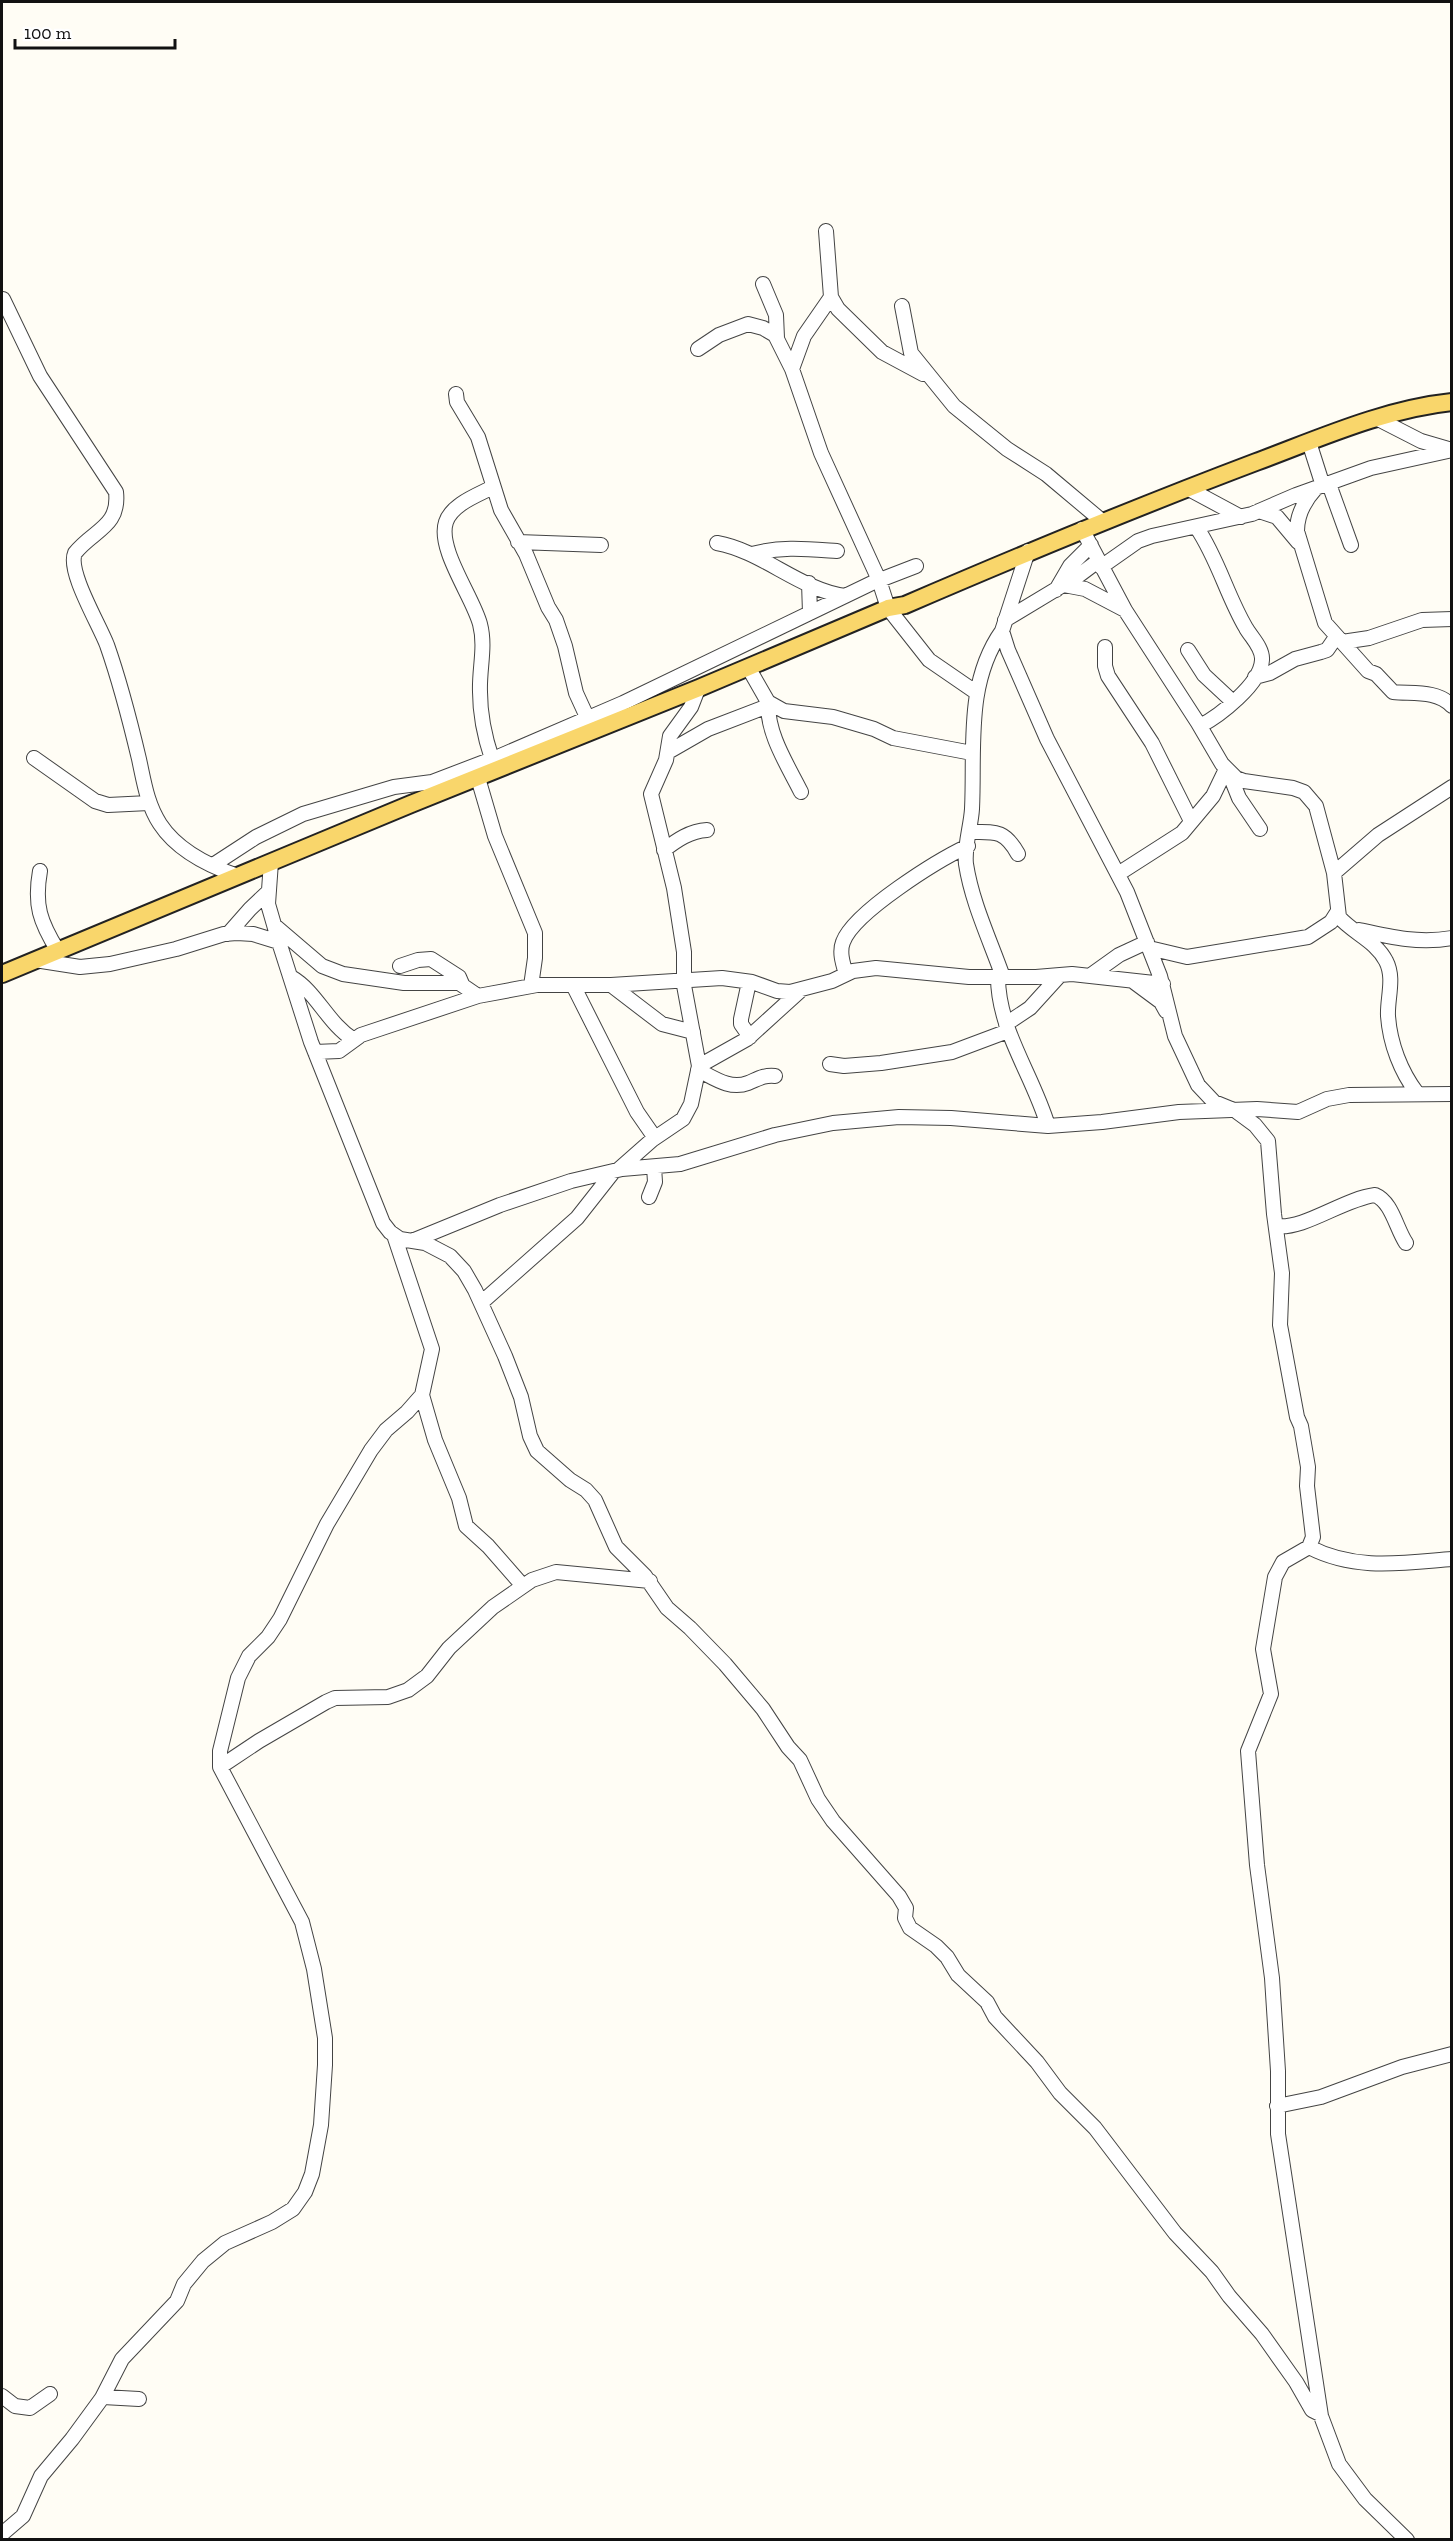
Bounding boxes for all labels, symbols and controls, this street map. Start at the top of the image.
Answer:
scale bar [15,12,176,50]
text: 100 m [24,22,72,44]

